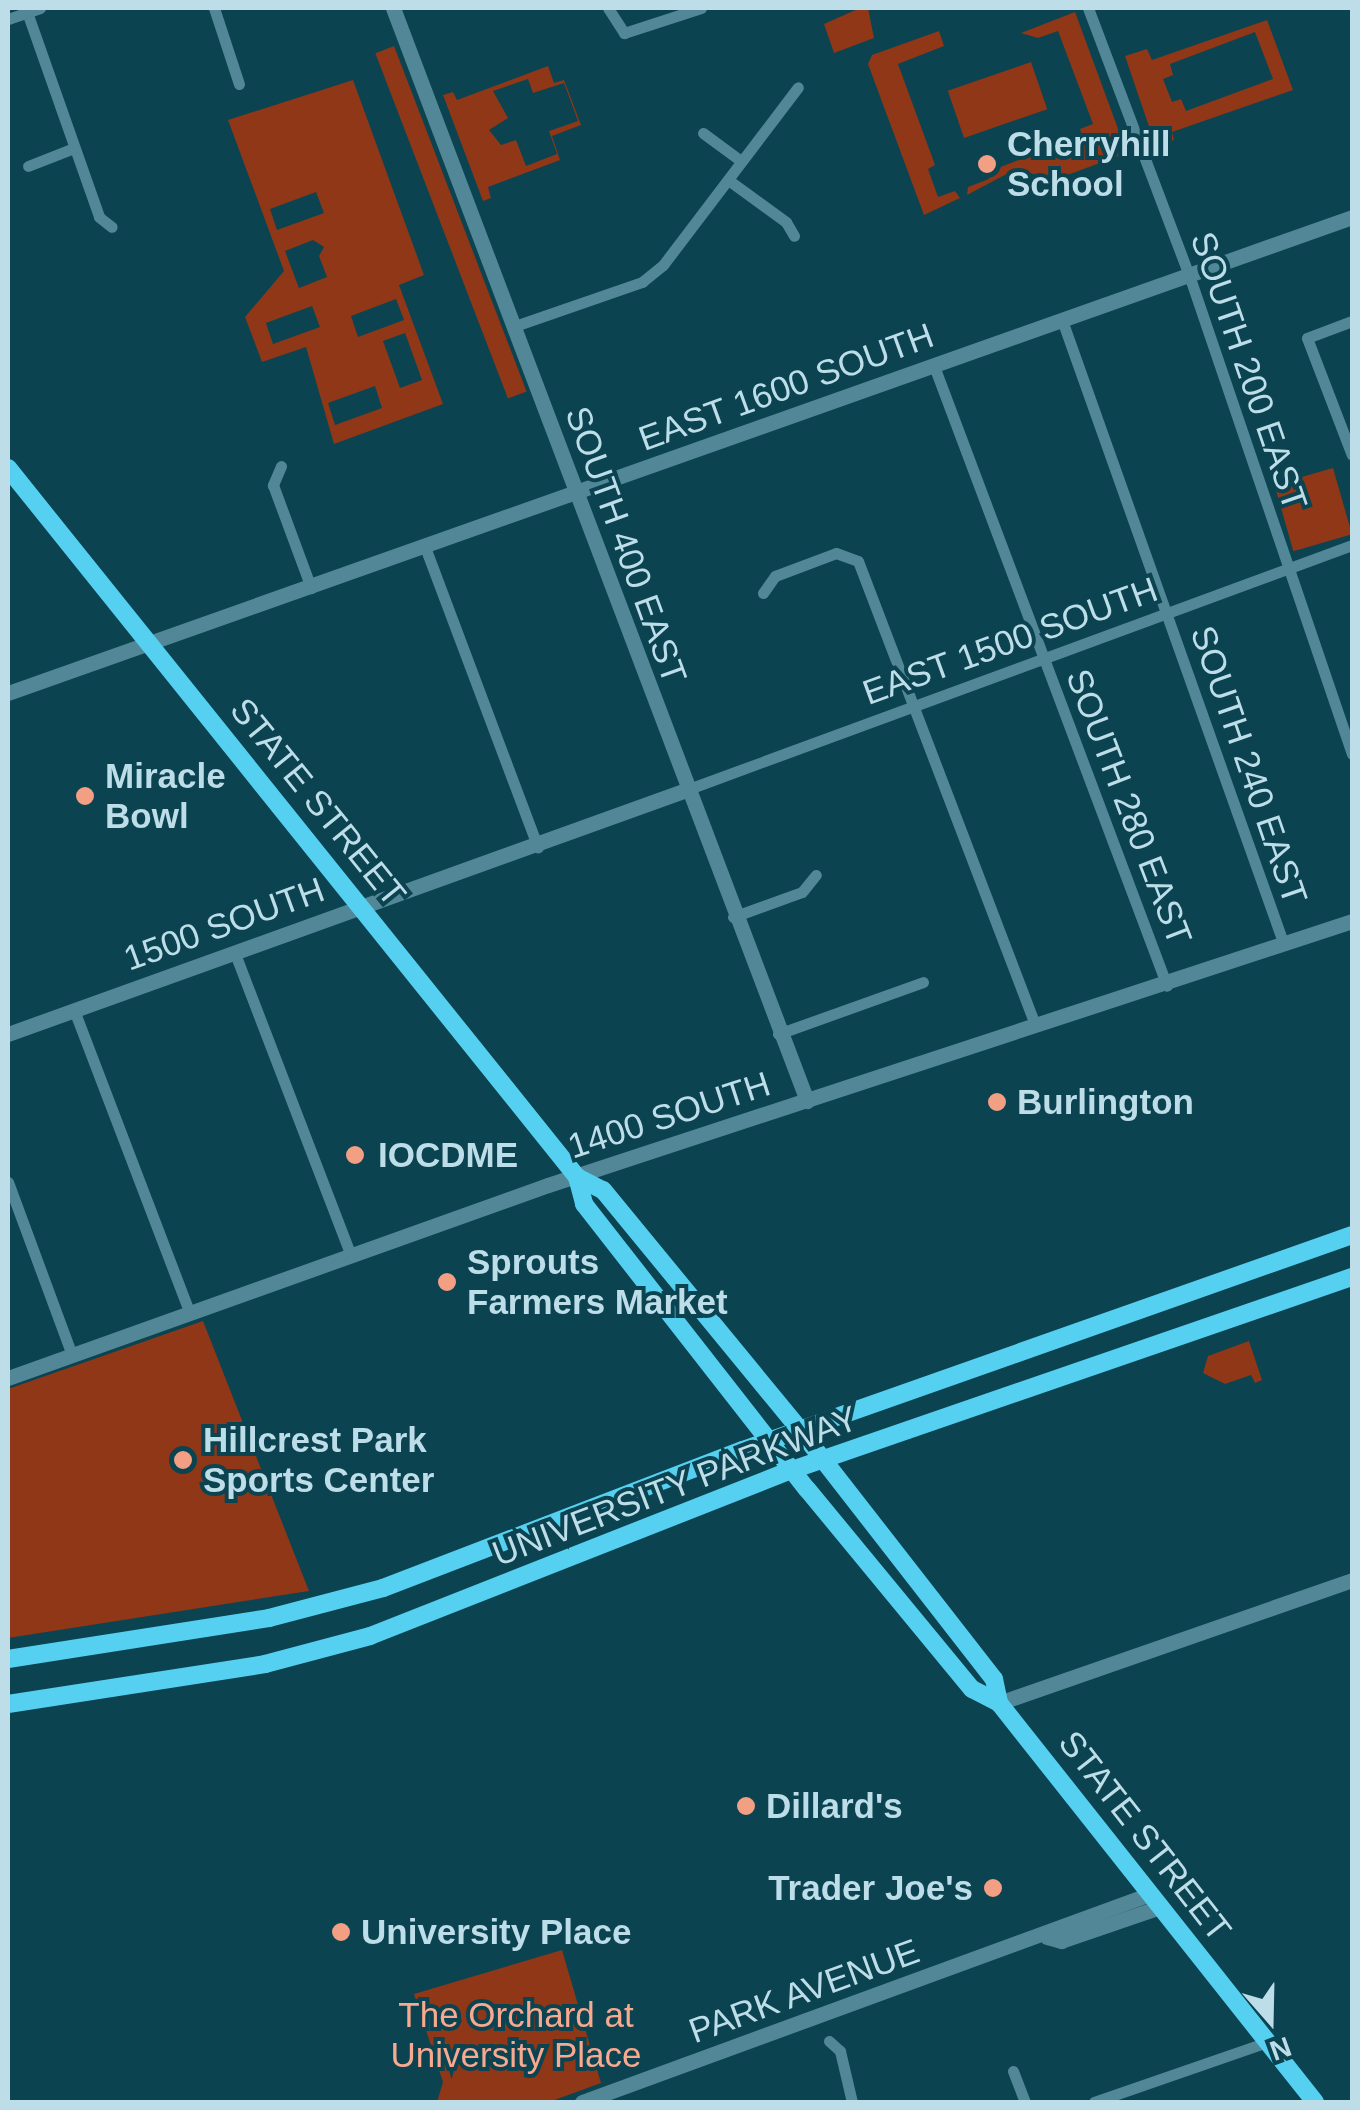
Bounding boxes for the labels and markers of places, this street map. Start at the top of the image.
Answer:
place label: Cherryhill School [1007,123,1170,205]
marker: Cherryhill School [976,153,998,175]
place label: Miracle Bowl [105,755,226,837]
marker: Miracle Bowl [74,785,96,807]
place label: Burlington [1017,1081,1194,1123]
marker: Burlington [986,1091,1008,1113]
place label: IOCDME [378,1134,518,1176]
marker: IOCDME [342,1142,368,1168]
place label: Sprouts Farmers Market [467,1241,728,1323]
marker: Sprouts Farmers Market [436,1271,458,1293]
place label: Hillcrest Park Sports Center [203,1419,434,1501]
marker: Hillcrest Park Sports Center [172,1449,194,1471]
place label: Dillard's [766,1785,903,1827]
marker: Dillard's [735,1795,757,1817]
place label: Trader Joe's [768,1867,973,1909]
marker: Trader Joe's [982,1877,1004,1899]
place label: University Place [361,1911,631,1953]
marker: University Place [330,1921,352,1943]

